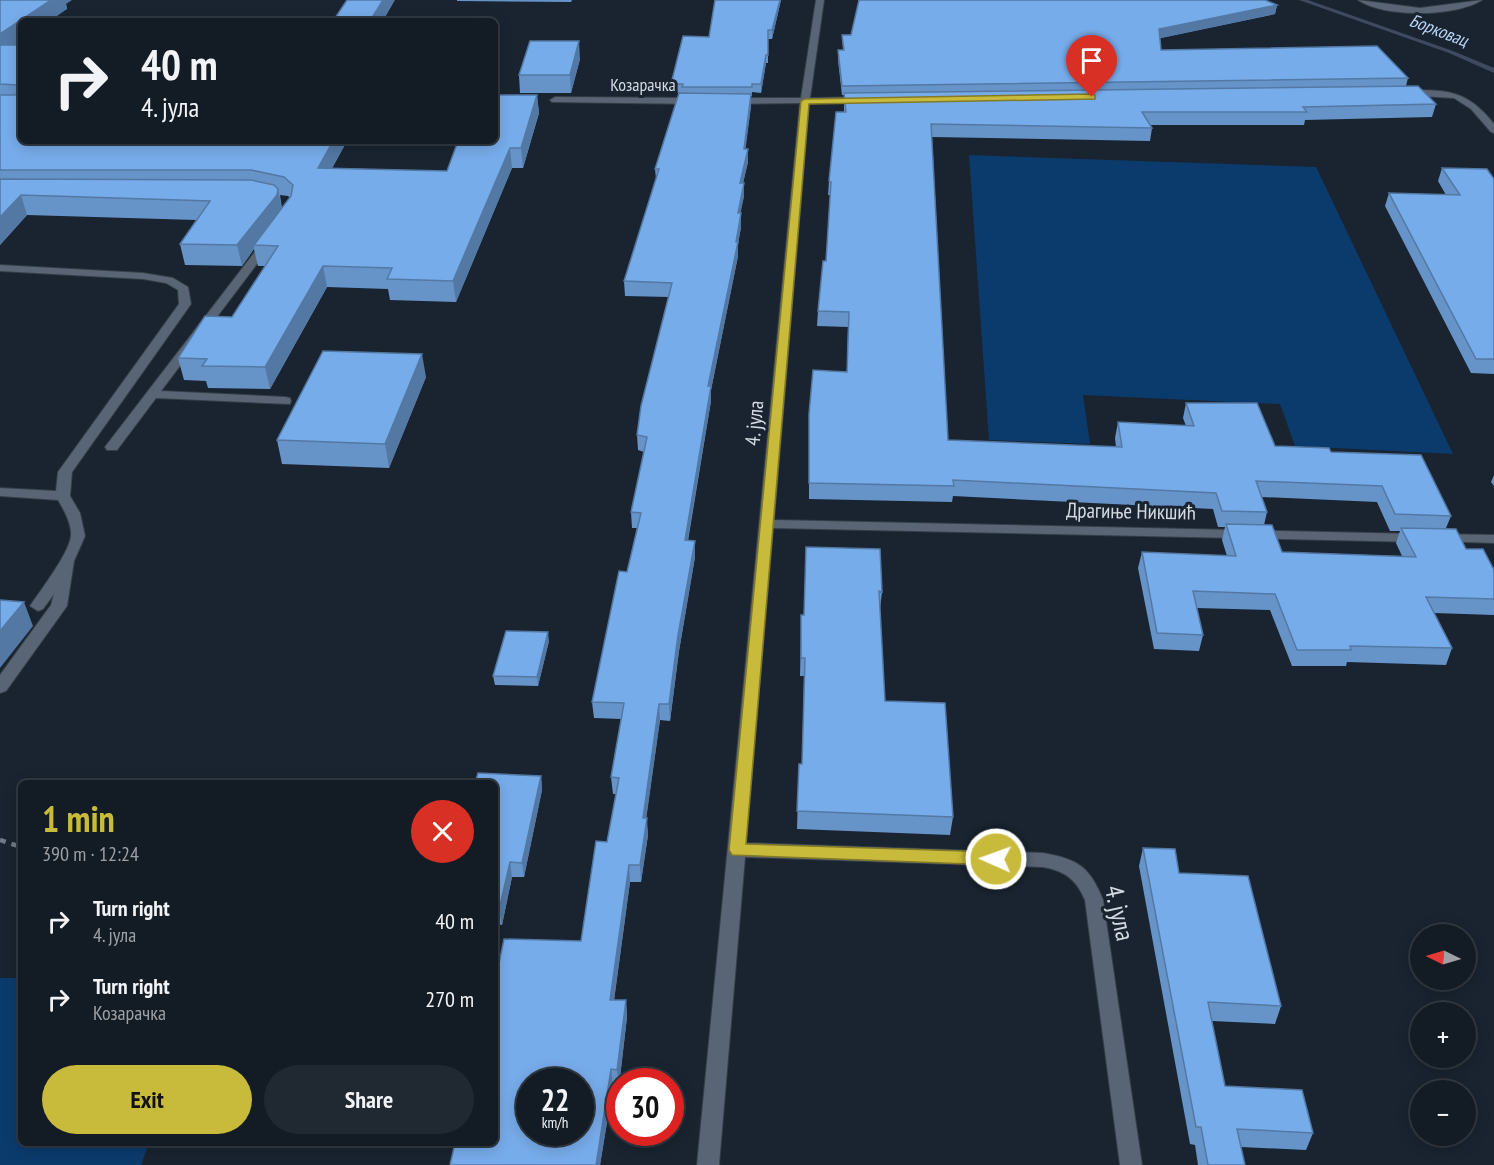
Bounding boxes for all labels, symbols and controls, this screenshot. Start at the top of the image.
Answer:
water label: Борковац [1407,8,1472,52]
pin [1066,35,1117,97]
text: 40 m [141,37,218,92]
icon: right [42,42,120,120]
icon: arrive [1075,44,1108,77]
street label: Козарачка [610,73,676,96]
text: 4. јула [141,90,199,124]
street label: 4. јула [739,399,769,447]
street label: Драгиње Никшић [1066,496,1196,526]
text: 1 min [42,795,115,842]
button: close [411,800,474,863]
position arrow [964,827,1028,891]
text: 390 m · 12:24 [42,841,139,867]
street label: 4. јула [1098,882,1142,944]
text: Turn right [93,894,170,922]
icon: right [42,905,75,938]
text: 40 m [435,907,474,935]
text: 4. јула [93,922,136,948]
north arrow [1410,924,1476,990]
map controls [1410,924,1476,1146]
text: Turn right [93,972,170,1000]
icon: right [42,983,75,1016]
text: 270 m [425,985,474,1013]
text: Козарачка [93,1000,166,1026]
button: + [1410,1002,1476,1068]
button: Exit [42,1065,252,1134]
button: Share [264,1065,474,1134]
speed limit sign: 30 [606,1068,684,1146]
text: 22 [541,1080,569,1119]
button: − [1410,1080,1476,1146]
text: km/h [542,1113,568,1132]

